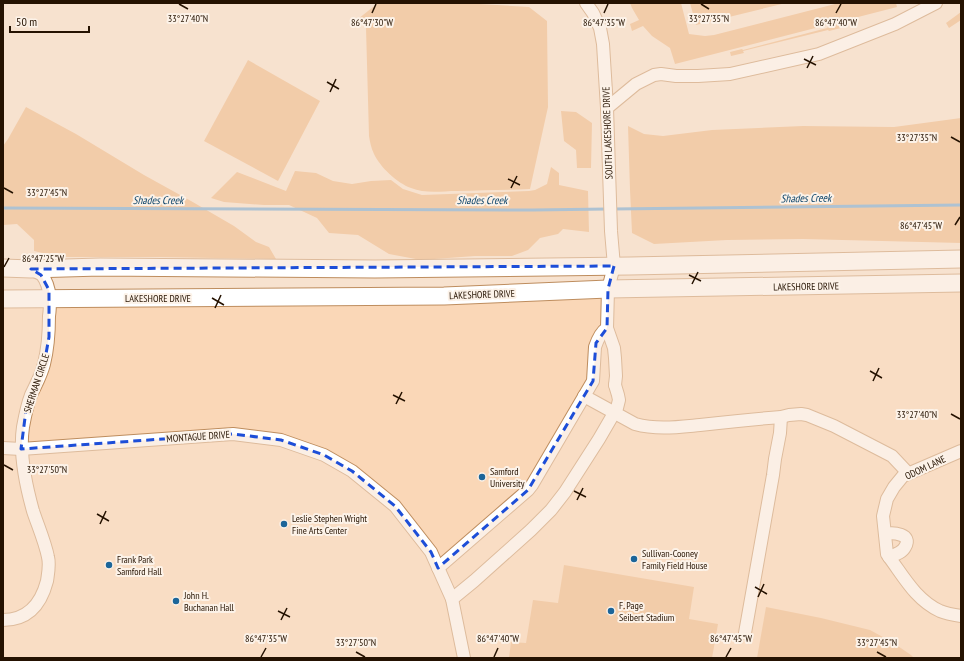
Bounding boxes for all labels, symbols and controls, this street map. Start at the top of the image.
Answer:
scale bar [10,8,89,34]
text: 33°27'40"N [168,12,208,25]
text: 33°27'35"N [689,12,729,25]
text: 50 m [16,14,37,29]
text: 86°47'30"W [351,16,393,29]
text: 86°47'35"W [583,16,625,29]
text: 86°47'40"W [815,16,857,29]
street label: SOUTH LAKESHORE DRIVE [599,86,616,180]
text: 33°27'35"N [897,131,937,144]
text: 33°27'45"N [27,186,67,199]
water label: Shades Creek [781,191,833,205]
water label: Shades Creek [133,193,185,207]
water label: Shades Creek [457,193,509,207]
text: 86°47'45"W [900,219,942,232]
text: 86°47'25"W [22,252,64,265]
street label: LAKESHORE DRIVE [773,279,839,294]
street label: LAKESHORE DRIVE [449,287,515,302]
street label: LAKESHORE DRIVE [125,292,191,305]
street label: SHERMAN CIRCLE [21,352,52,415]
text: 33°27'40"N [897,408,937,421]
street label: MONTAGUE DRIVE [166,428,230,445]
street label: ODOM LANE [903,452,948,483]
text: 33°27'50"N [27,463,67,476]
place label: Samford University [490,465,525,490]
marker: Samford University [477,472,487,482]
place label: Leslie Stephen Wright Fine Arts Center [292,512,367,537]
marker: Leslie Stephen Wright Fine Arts Center [279,519,289,529]
place label: Sullivan-Cooney Family Field House [642,547,707,572]
place label: Frank Park Samford Hall [117,553,162,578]
marker: Sullivan-Cooney Family Field House [629,554,639,564]
marker: Frank Park Samford Hall [104,560,114,570]
place label: John H. Buchanan Hall [183,589,235,614]
marker: John H. Buchanan Hall [171,596,181,606]
place label: F. Page Seibert Stadium [619,599,674,624]
marker: F. Page Seibert Stadium [606,606,616,616]
text: 86°47'35"W [245,632,287,645]
text: 86°47'40"W [477,632,519,645]
text: 86°47'45"W [710,632,752,645]
text: 33°27'50"N [336,636,376,649]
text: 33°27'45"N [857,636,897,649]

